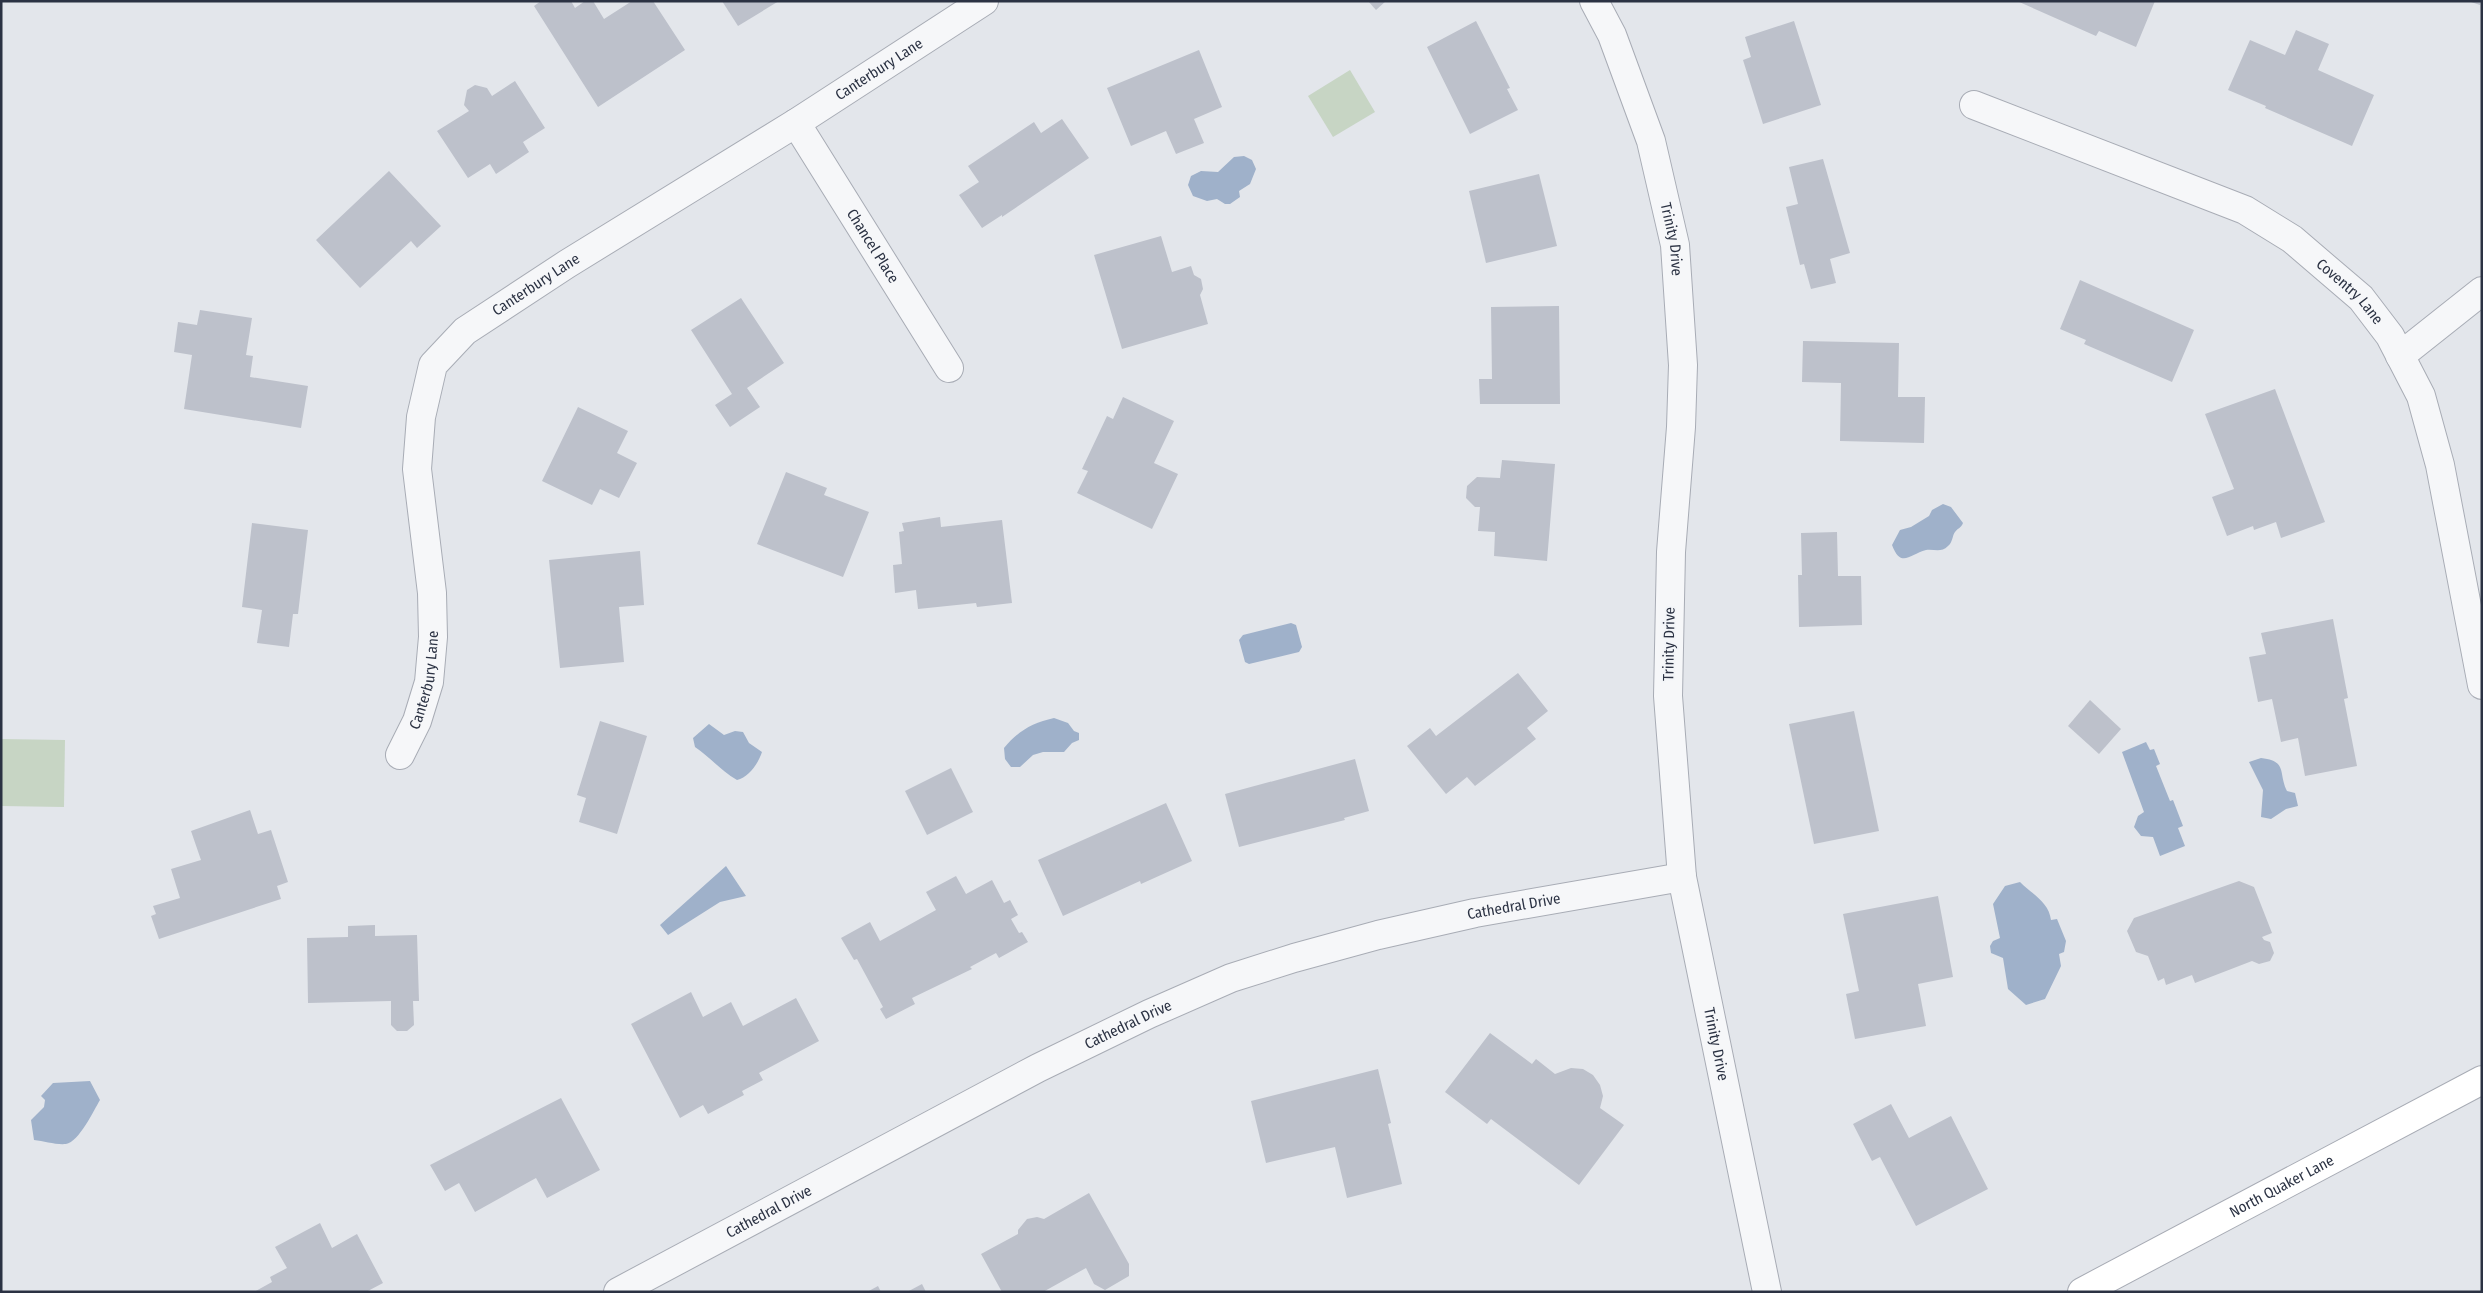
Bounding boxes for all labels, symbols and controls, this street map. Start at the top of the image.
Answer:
street label: Canterbury Lane [832,34,926,104]
street label: Trinity Drive [1657,201,1686,276]
street label: Chancel Place [843,205,903,286]
street label: Canterbury Lane [489,249,583,320]
street label: Coventry Lane [2313,255,2387,328]
street label: Trinity Drive [1659,607,1679,681]
street label: Canterbury Lane [405,630,442,732]
street label: Cathedral Drive [1465,889,1562,924]
street label: Cathedral Drive [1082,996,1174,1053]
street label: Trinity Drive [1700,1006,1732,1082]
street label: North Quaker Lane [2226,1151,2337,1221]
street label: Cathedral Drive [723,1181,815,1242]

